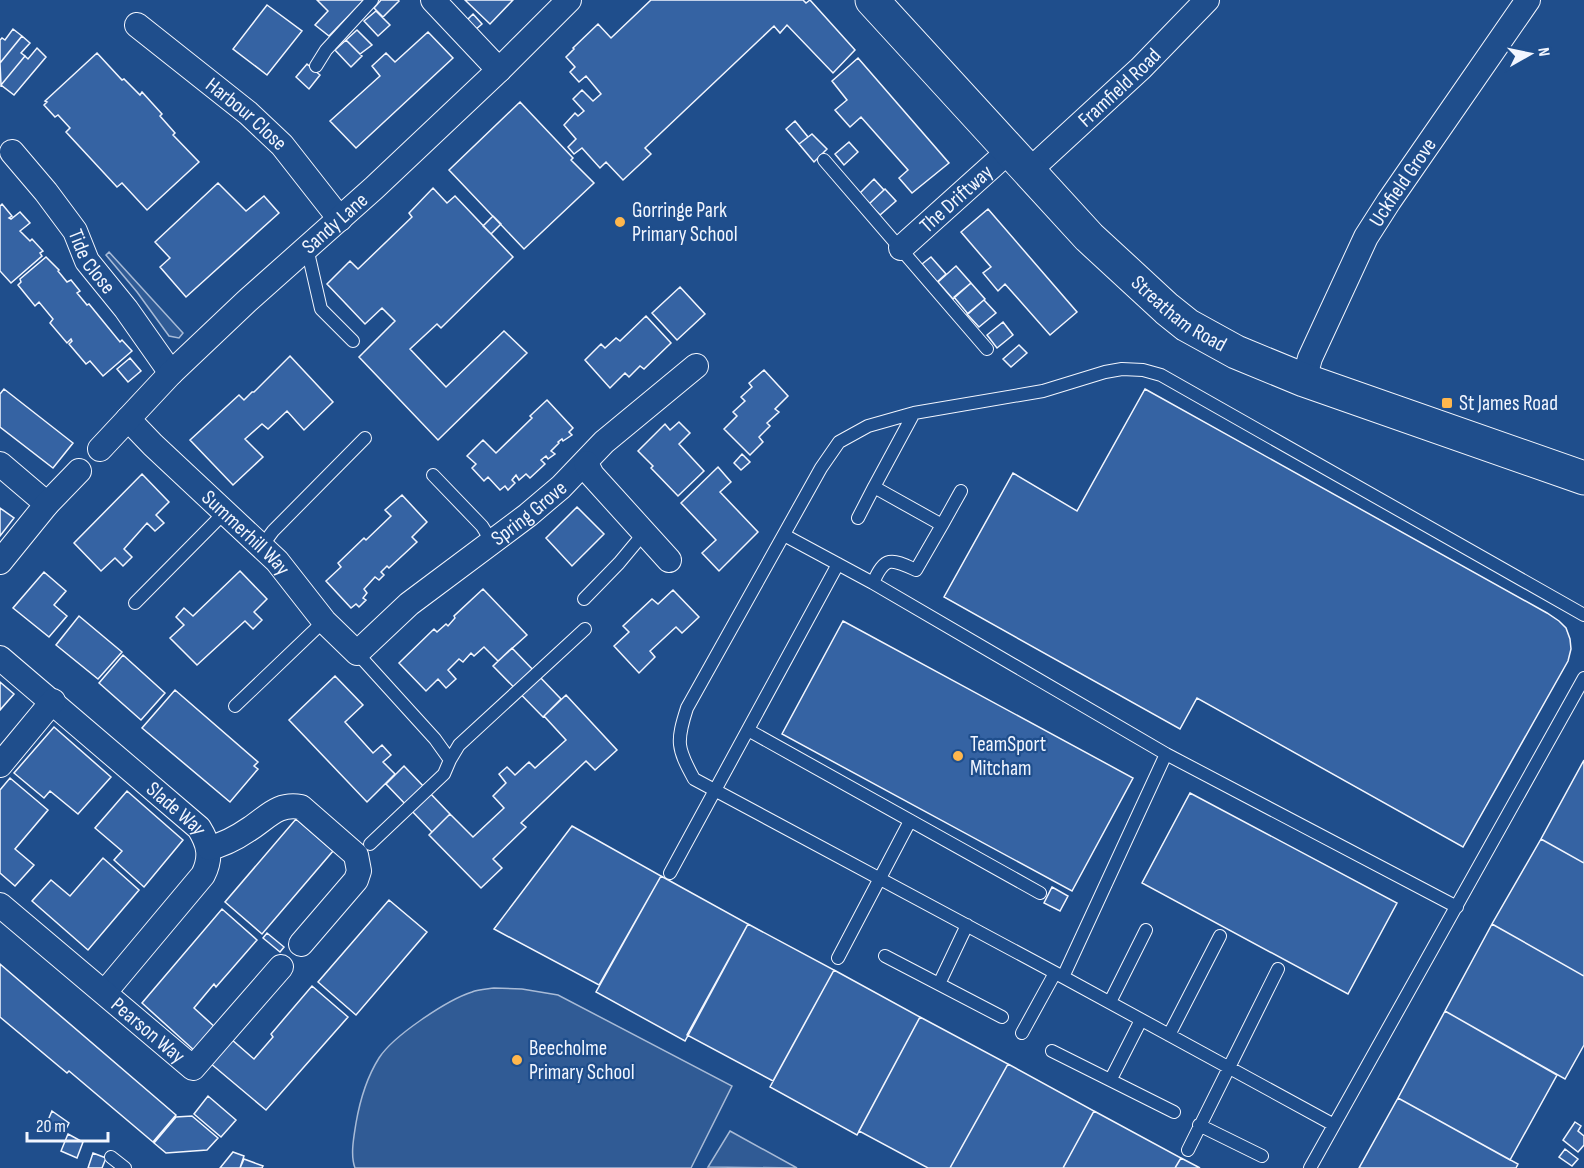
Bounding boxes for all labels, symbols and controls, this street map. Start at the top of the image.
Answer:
north arrow [1500,24,1560,84]
street label: Framfield Road [1073,43,1166,132]
text: N [1533,46,1553,58]
street label: Harbour Close [201,72,292,156]
street label: Uckfield Grove [1364,133,1441,231]
street label: The Driftway [914,159,998,238]
street label: Sandy Lane [297,187,373,259]
place label: Gorringe Park Primary School [632,198,738,247]
marker: Gorringe Park Primary School [613,215,627,229]
street label: Tide Close [63,225,121,299]
street label: Streatham Road [1126,270,1231,357]
place label: St James Road [1459,391,1558,416]
marker: St James Road [1440,396,1454,410]
street label: Spring Grove [486,475,572,551]
street label: Summerhill Way [197,485,296,580]
place label: TeamSport Mitcham [970,732,1046,781]
marker: TeamSport Mitcham [951,749,965,763]
street label: Slade Way [141,776,213,839]
street label: Pearson Way [106,992,190,1068]
place label: Beecholme Primary School [529,1036,635,1085]
marker: Beecholme Primary School [510,1053,524,1067]
scale bar [27,1105,108,1143]
text: 20 m [36,1116,66,1137]

